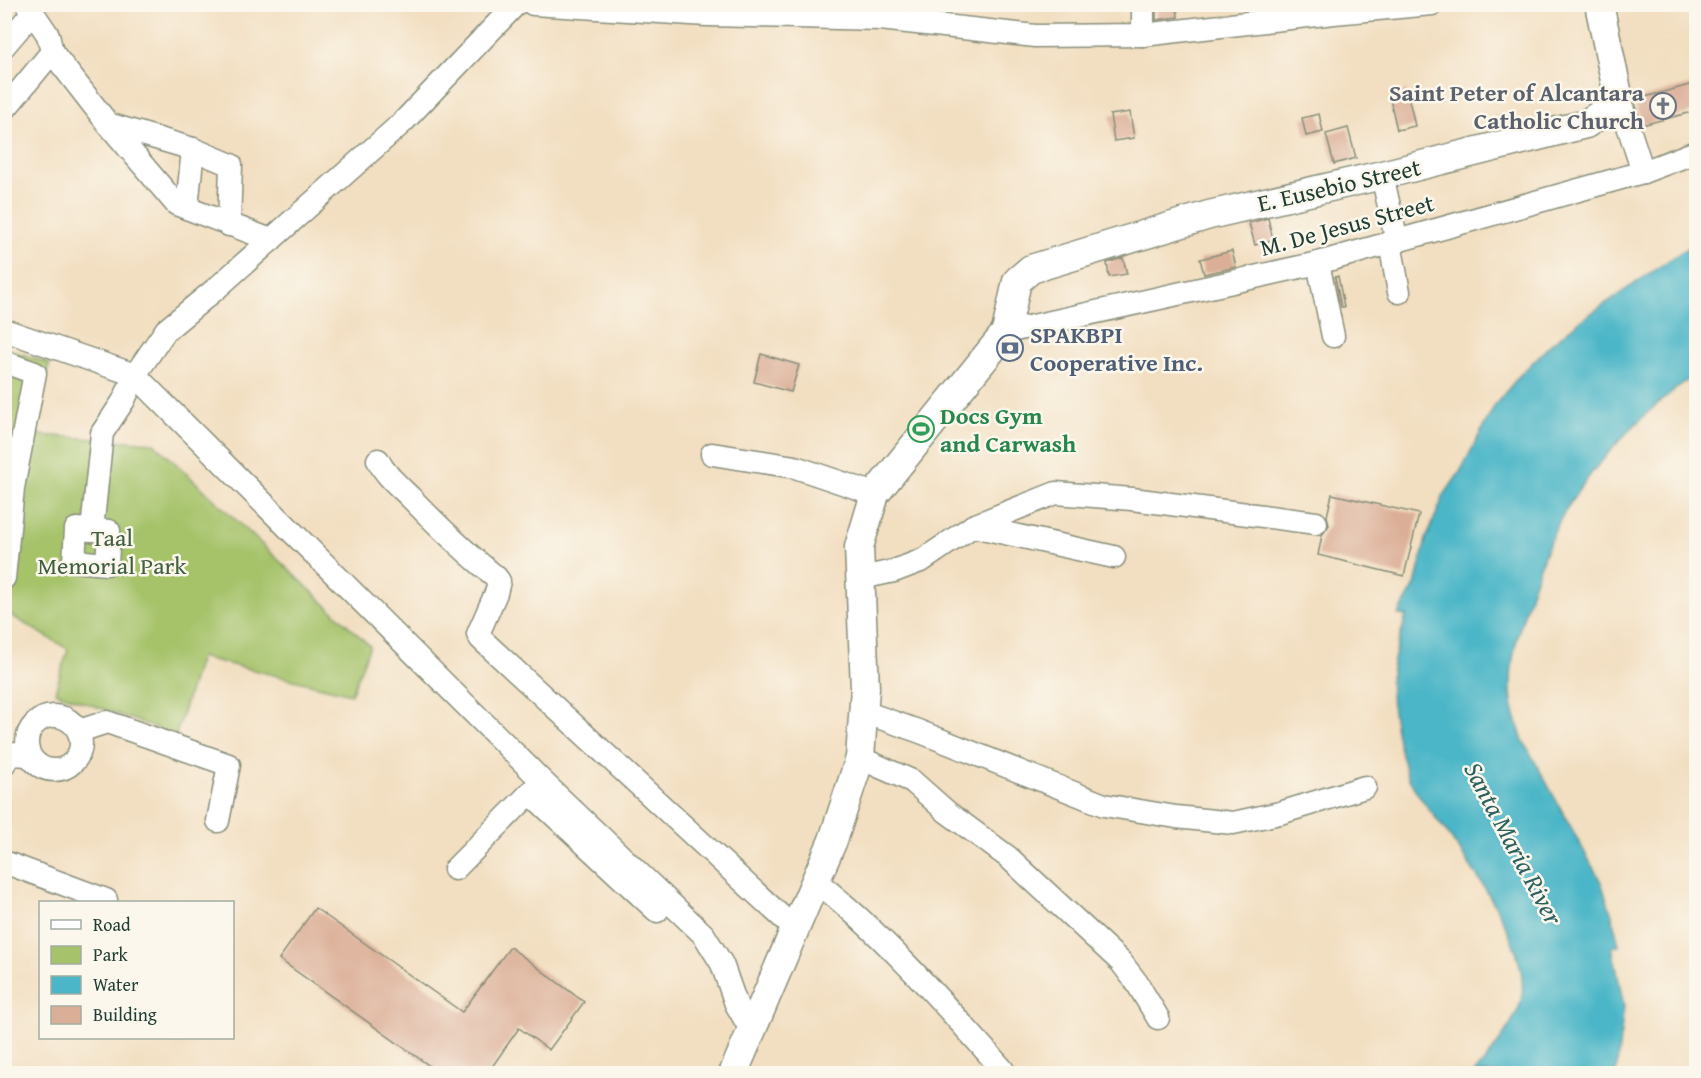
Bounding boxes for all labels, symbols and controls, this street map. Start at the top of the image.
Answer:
place label: Saint Peter of Alcantara Catholic Church [1389,75,1645,138]
church icon: Saint Peter of Alcantara Catholic Church [1648,91,1678,121]
street label: E. Eusebio Street [1254,149,1425,221]
street label: M. De Jesus Street [1256,185,1438,265]
place label: SPAKBPI Cooperative Inc. [1030,317,1203,380]
bank icon: SPAKBPI Cooperative Inc. [995,333,1025,363]
place label: Docs Gym and Carwash [940,398,1076,461]
sports icon: Docs Gym and Carwash [906,414,936,444]
park label: Taal Memorial Park [37,520,187,583]
water label: Santa Maria River [1455,754,1574,933]
legend [39,901,234,1039]
text: Road [93,911,131,938]
text: Park [93,941,129,968]
text: Water [93,971,139,998]
text: Building [93,1001,157,1028]

